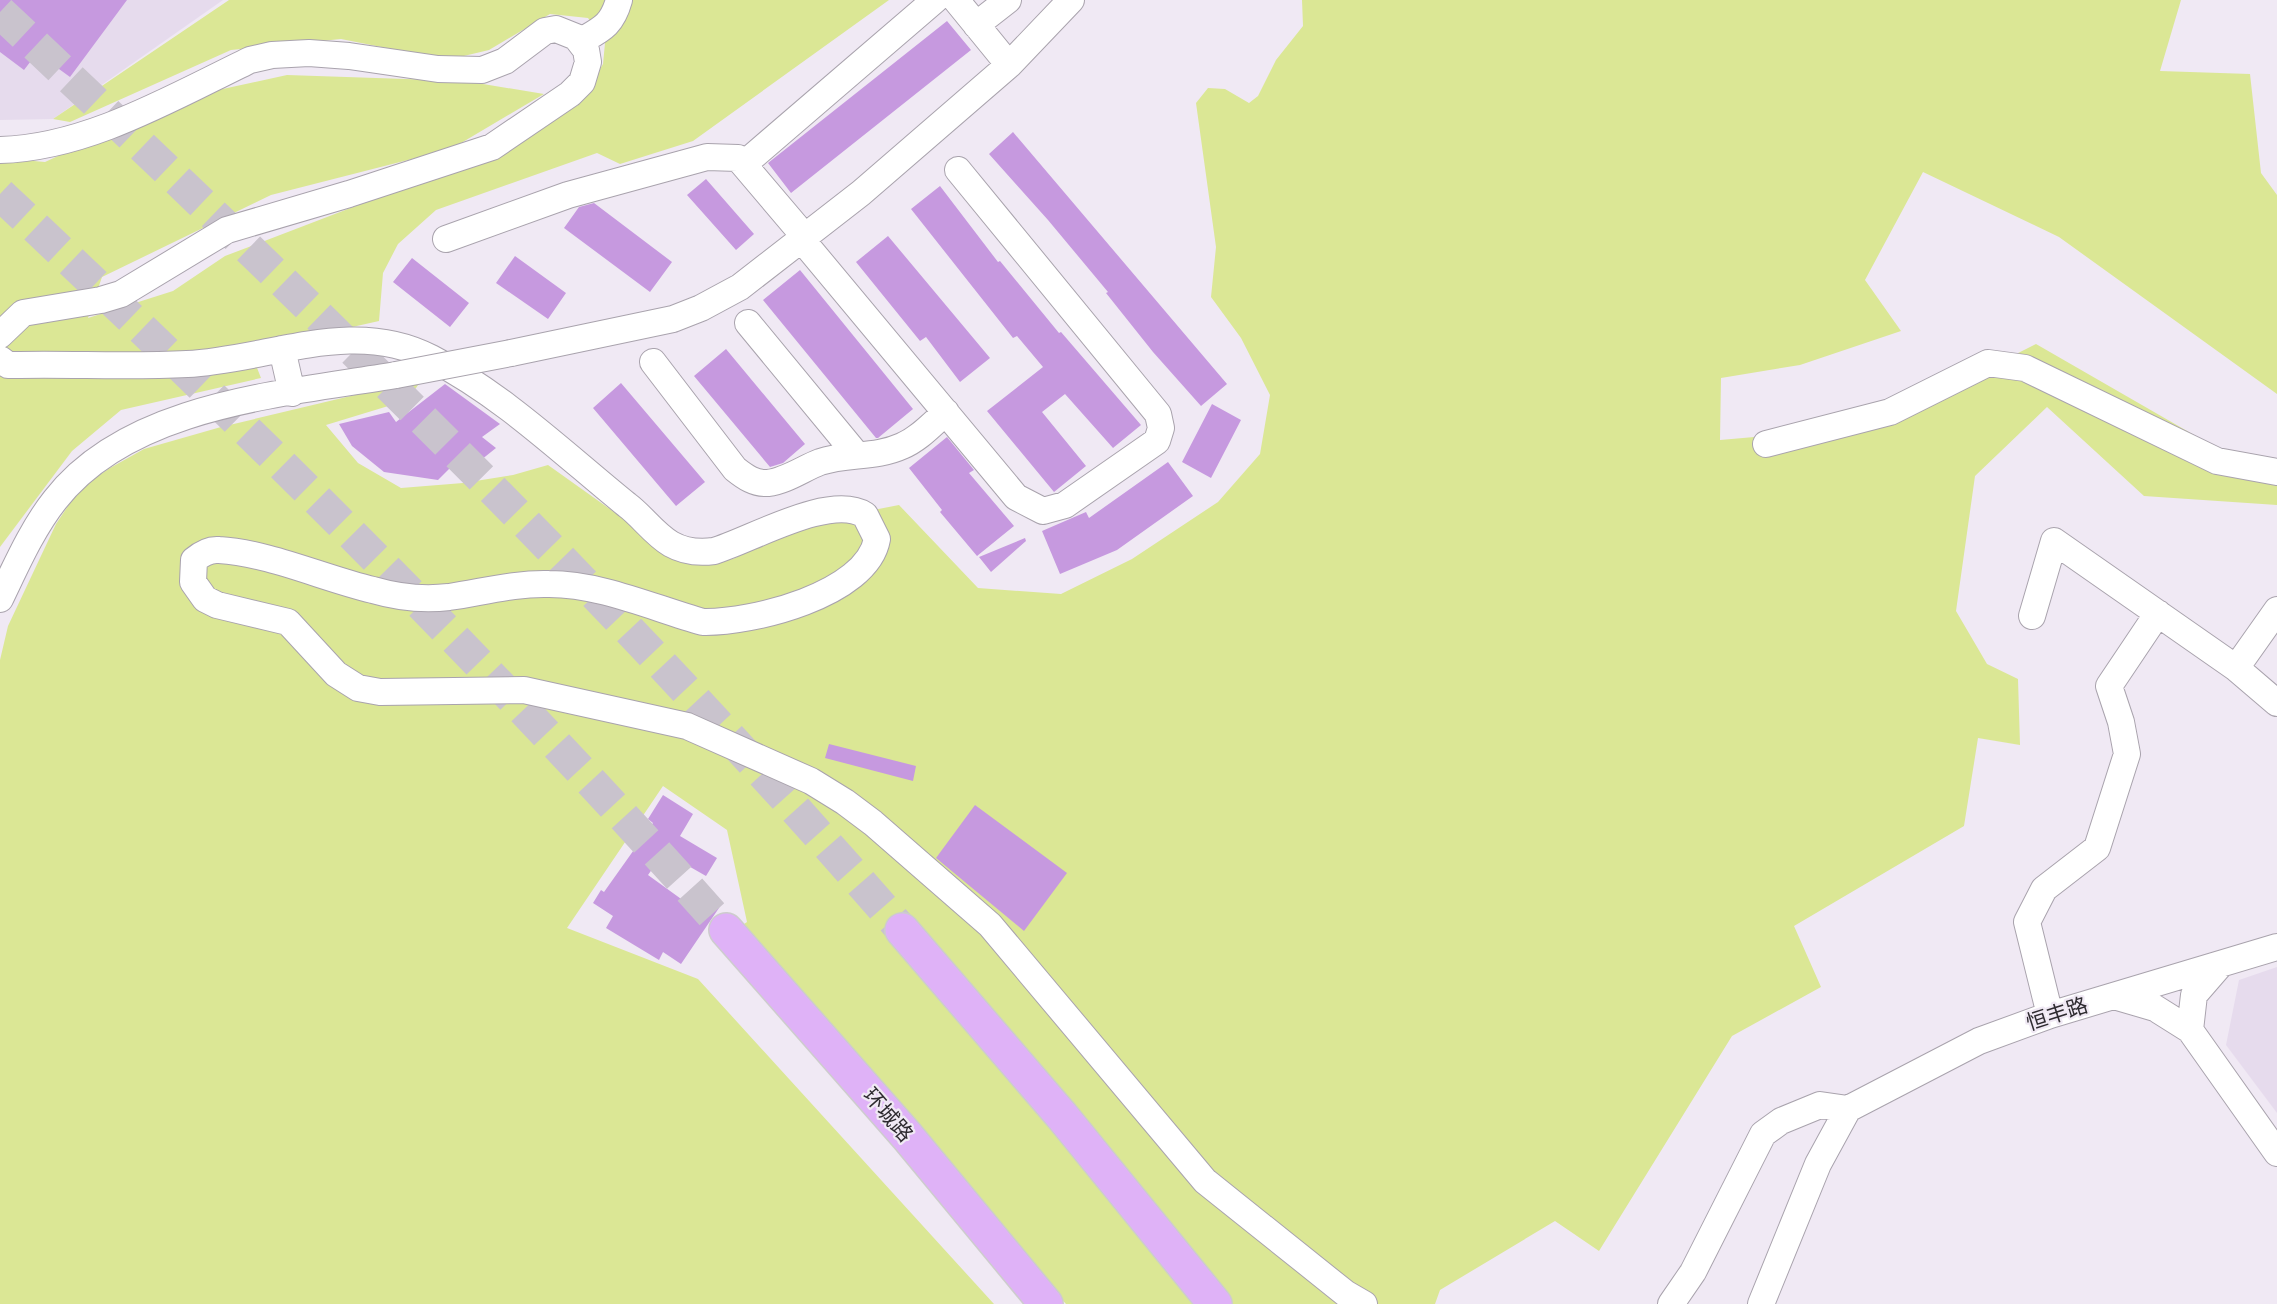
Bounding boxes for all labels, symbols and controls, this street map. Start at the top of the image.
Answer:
street label: 恒丰路 [2022,990,2091,1036]
street label: 环城路 [858,1081,920,1147]

